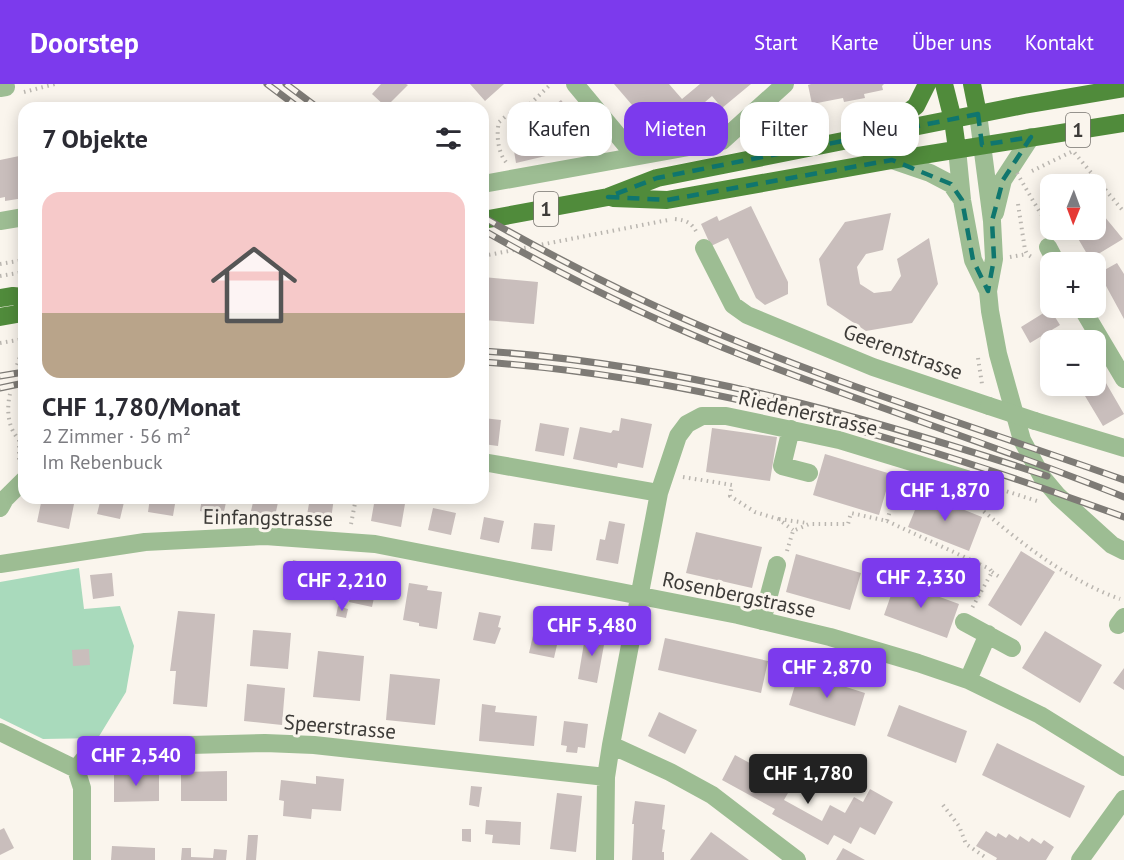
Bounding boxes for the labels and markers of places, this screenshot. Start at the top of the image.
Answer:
pin: CHF 1,870 [876,471,1014,522]
pin: CHF 2,330 [852,558,990,609]
pin: CHF 2,210 [273,561,411,612]
pin: CHF 5,480 [523,606,661,657]
pin: CHF 2,870 [758,648,896,699]
pin: CHF 2,540 [67,736,205,787]
pin: CHF 1,780 [739,754,877,805]

